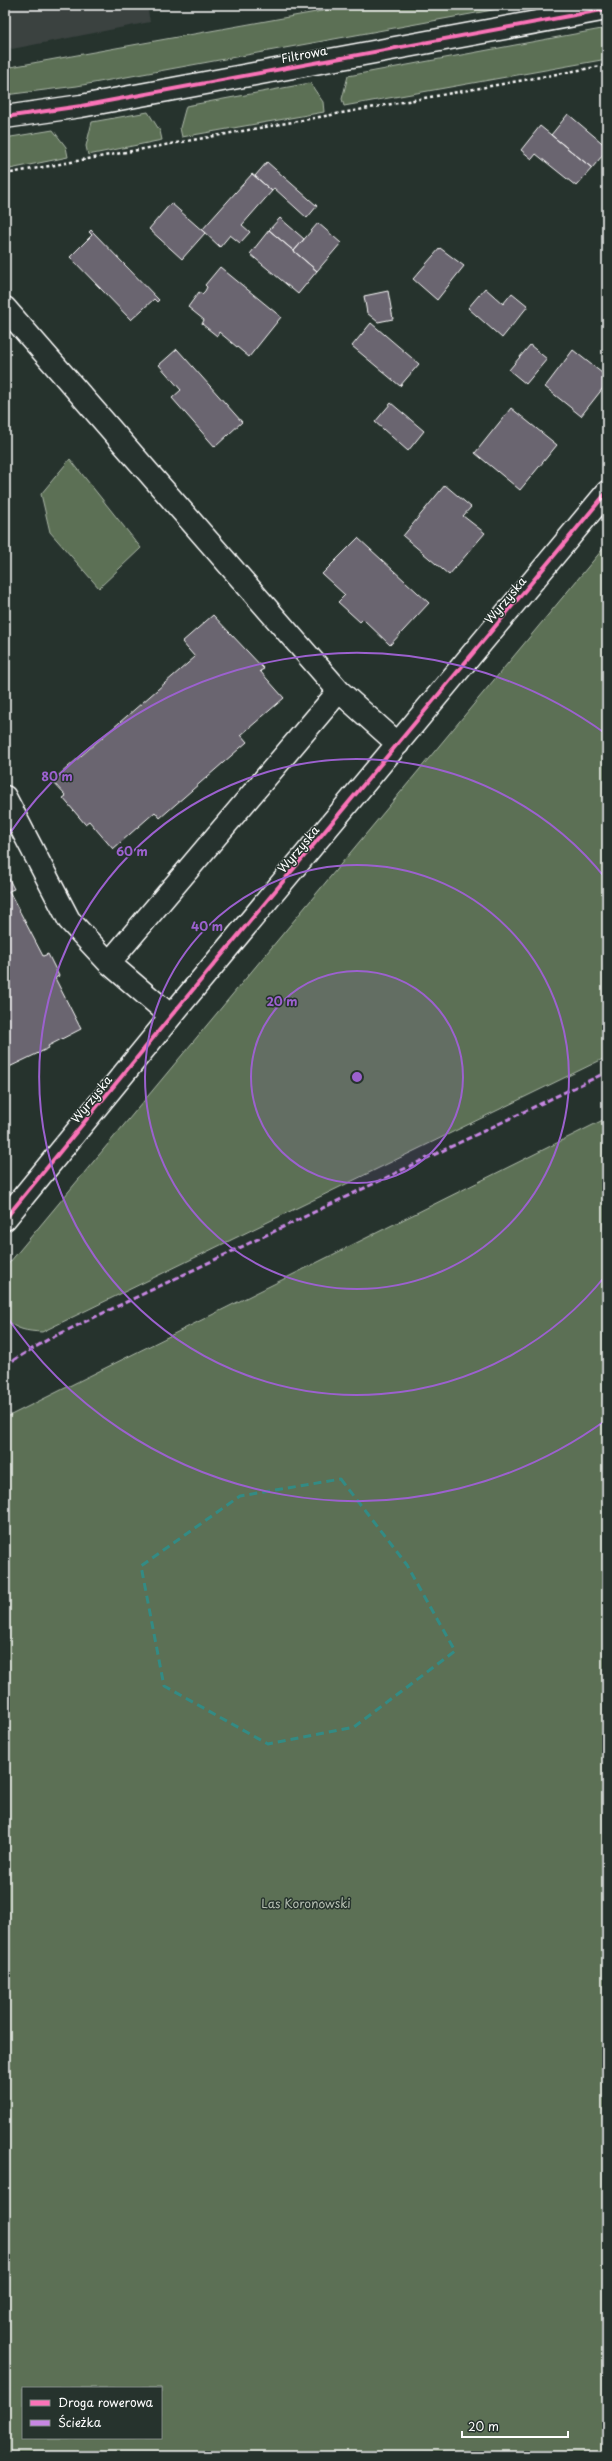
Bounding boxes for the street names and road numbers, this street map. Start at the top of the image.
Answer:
street label: Filtrowa [279,41,329,67]
street label: Wyrzyska [480,572,531,628]
street label: Wyrzyska [273,821,324,877]
street label: Wyrzyska [66,1071,116,1127]

